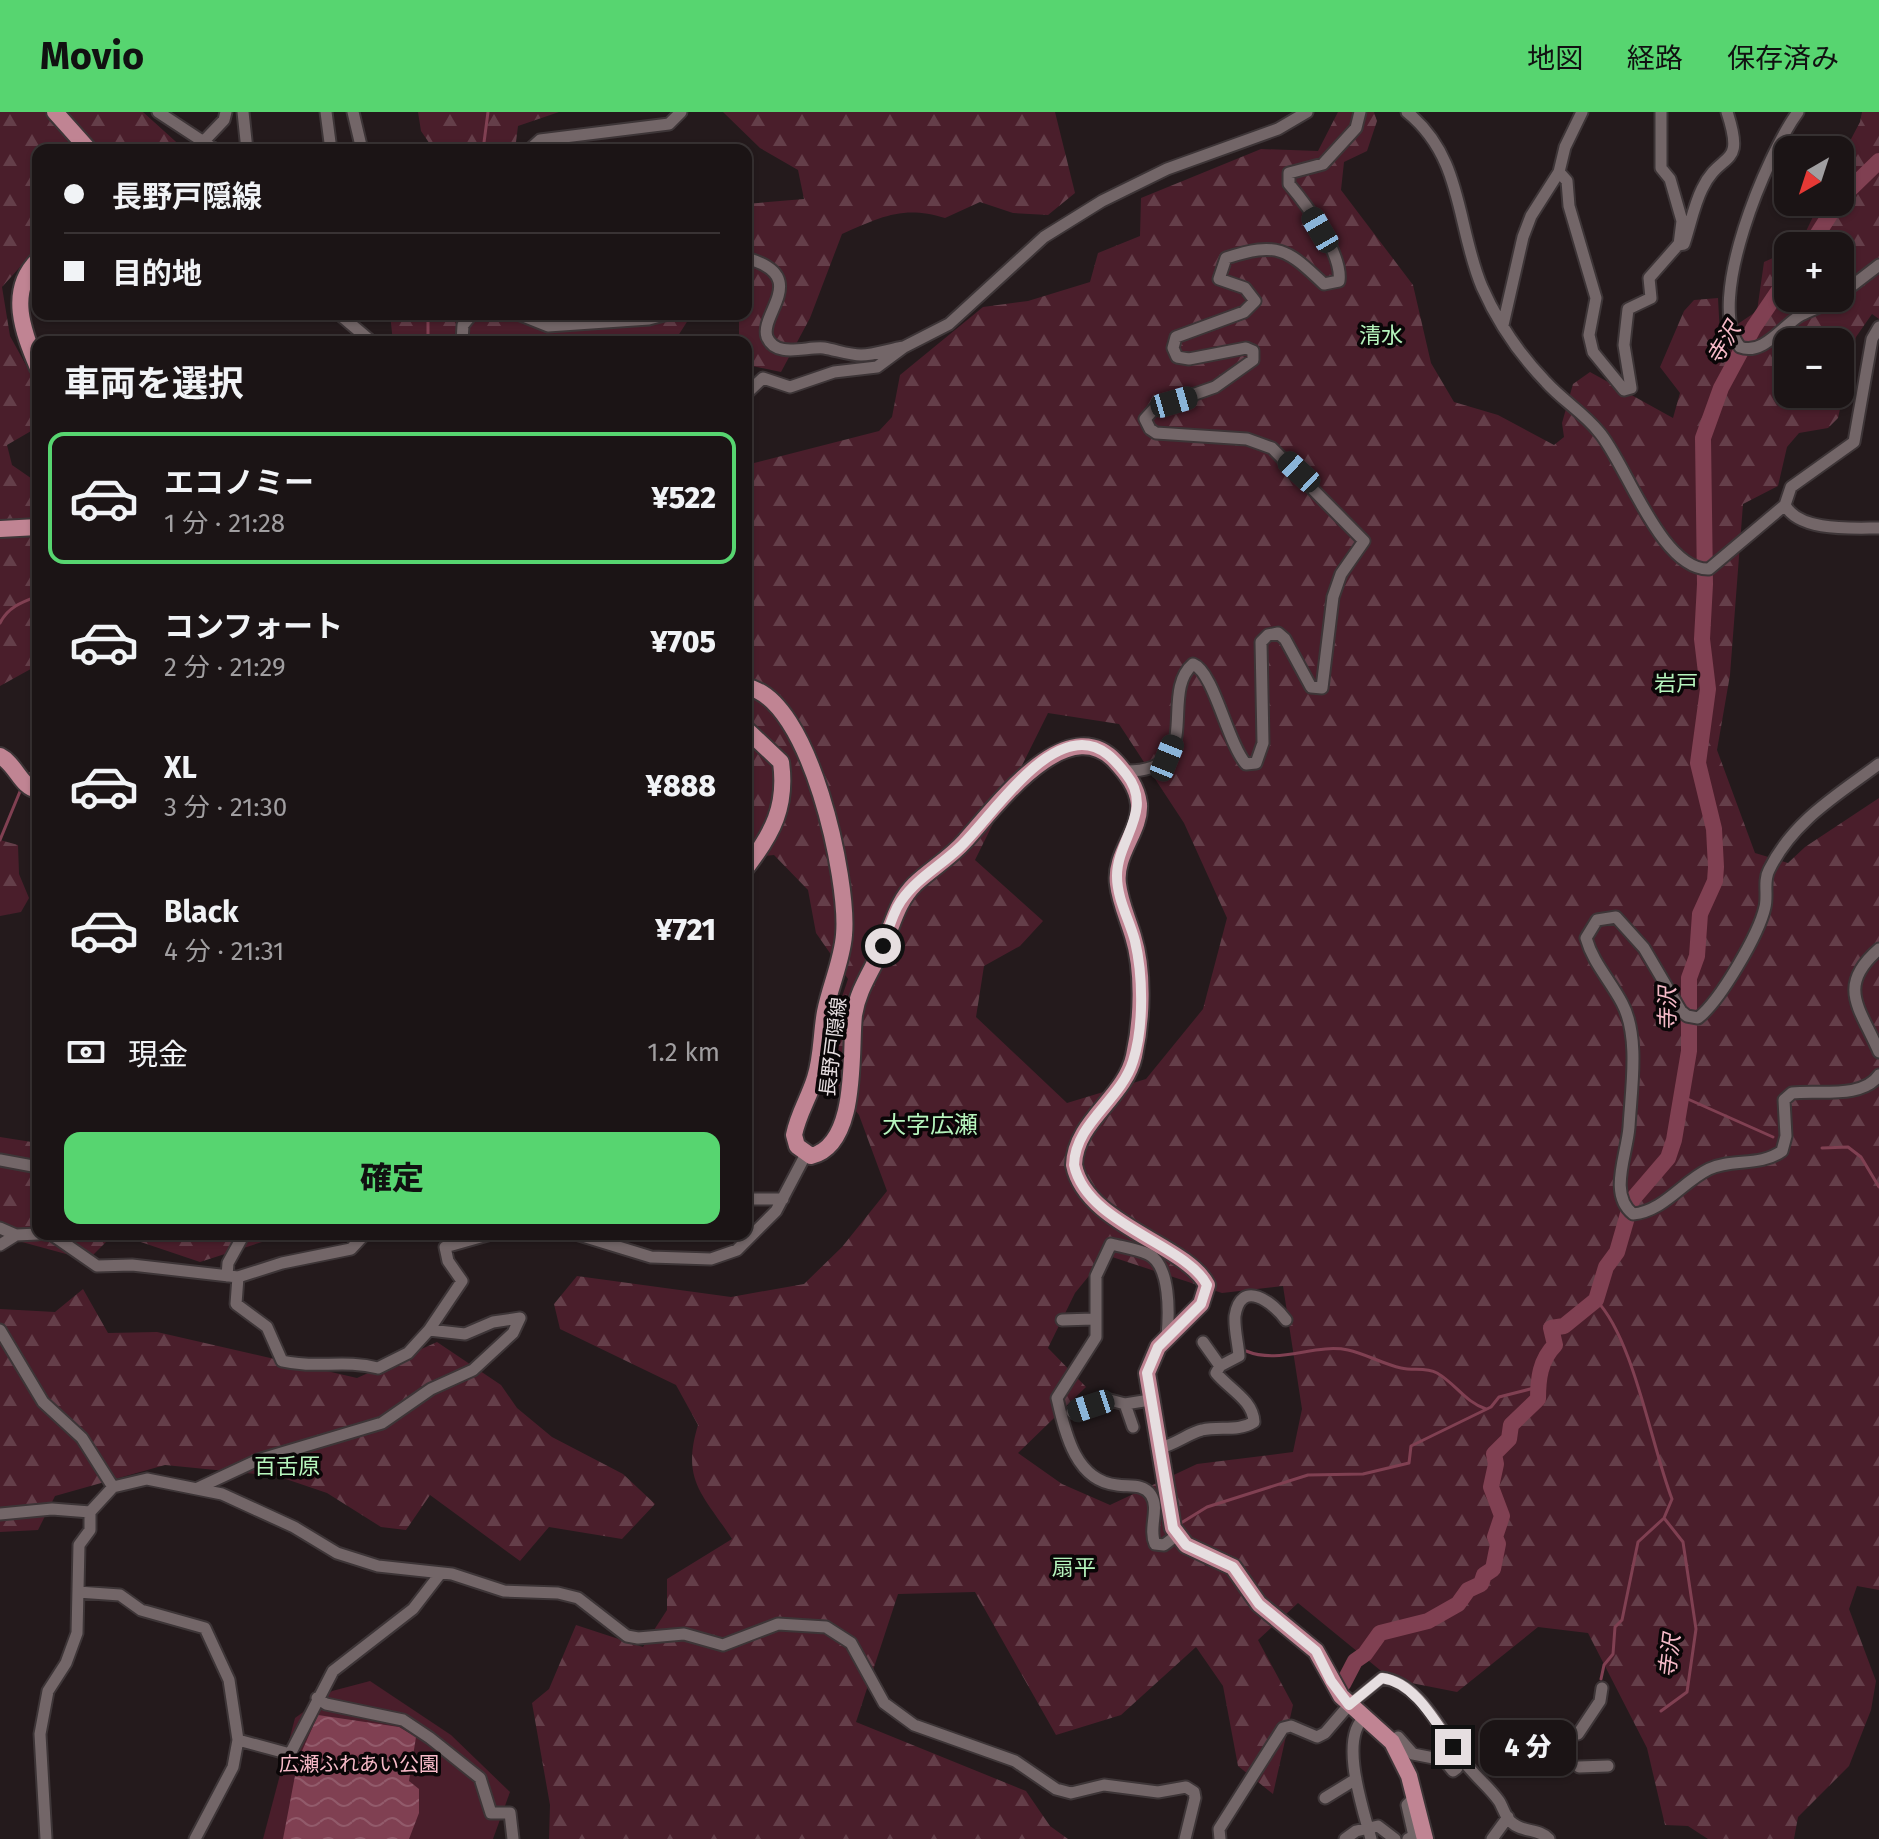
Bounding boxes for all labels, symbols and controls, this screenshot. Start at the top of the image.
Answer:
text: Movio [40,33,144,79]
text: 地図 [1527,42,1583,75]
text: 経路 [1627,42,1683,75]
text: 保存済み [1727,42,1839,75]
north arrow [1774,136,1854,216]
map controls [1774,136,1854,408]
text: 長野戸隠線 [112,179,262,215]
car [1298,203,1342,257]
button: + [1774,232,1854,312]
text: 目的地 [112,256,202,292]
water label: 寺沢 [1701,315,1748,369]
district label: 清水 [1359,322,1403,349]
button: − [1774,328,1854,408]
text: 車両を選択 [64,362,244,406]
car [1148,384,1200,420]
car [1273,447,1325,497]
icon: car [68,462,140,534]
text: エコノミー [164,465,314,501]
text: ¥522 [652,480,716,516]
text: 1 分 · 21:28 [164,508,285,539]
icon: car [68,606,140,678]
text: コンフォート [164,609,343,645]
text: ¥705 [651,624,716,660]
text: 2 分 · 21:29 [164,652,286,683]
district label: 岩戸 [1654,670,1698,697]
car [1147,731,1187,785]
icon: car [68,750,140,822]
text: XL [164,750,197,786]
text: ¥888 [646,768,716,804]
text: 3 分 · 21:30 [164,792,287,823]
icon: car [68,894,140,966]
text: Black [164,894,239,930]
text: ¥721 [655,912,716,948]
route start [865,928,901,964]
text: 4 分 · 21:31 [164,936,284,967]
water label: 寺沢 [1654,984,1681,1031]
street label: 長野戸隠線 [815,996,851,1098]
icon: cash [64,1030,108,1074]
text: 現金 [128,1037,188,1073]
text: 1.2 km [647,1037,720,1068]
district label: 大字広瀬 [882,1111,978,1139]
button: 確定 [64,1132,720,1224]
car [1064,1387,1118,1425]
district label: 百舌原 [254,1453,320,1480]
district label: 扇平 [1052,1554,1096,1581]
water label: 寺沢 [1653,1630,1686,1680]
callout: 4 分 [1481,1719,1577,1775]
route end [1435,1729,1471,1765]
text: 4 分 [1505,1732,1551,1763]
park label: 広瀬ふれあい公園 [279,1752,439,1776]

